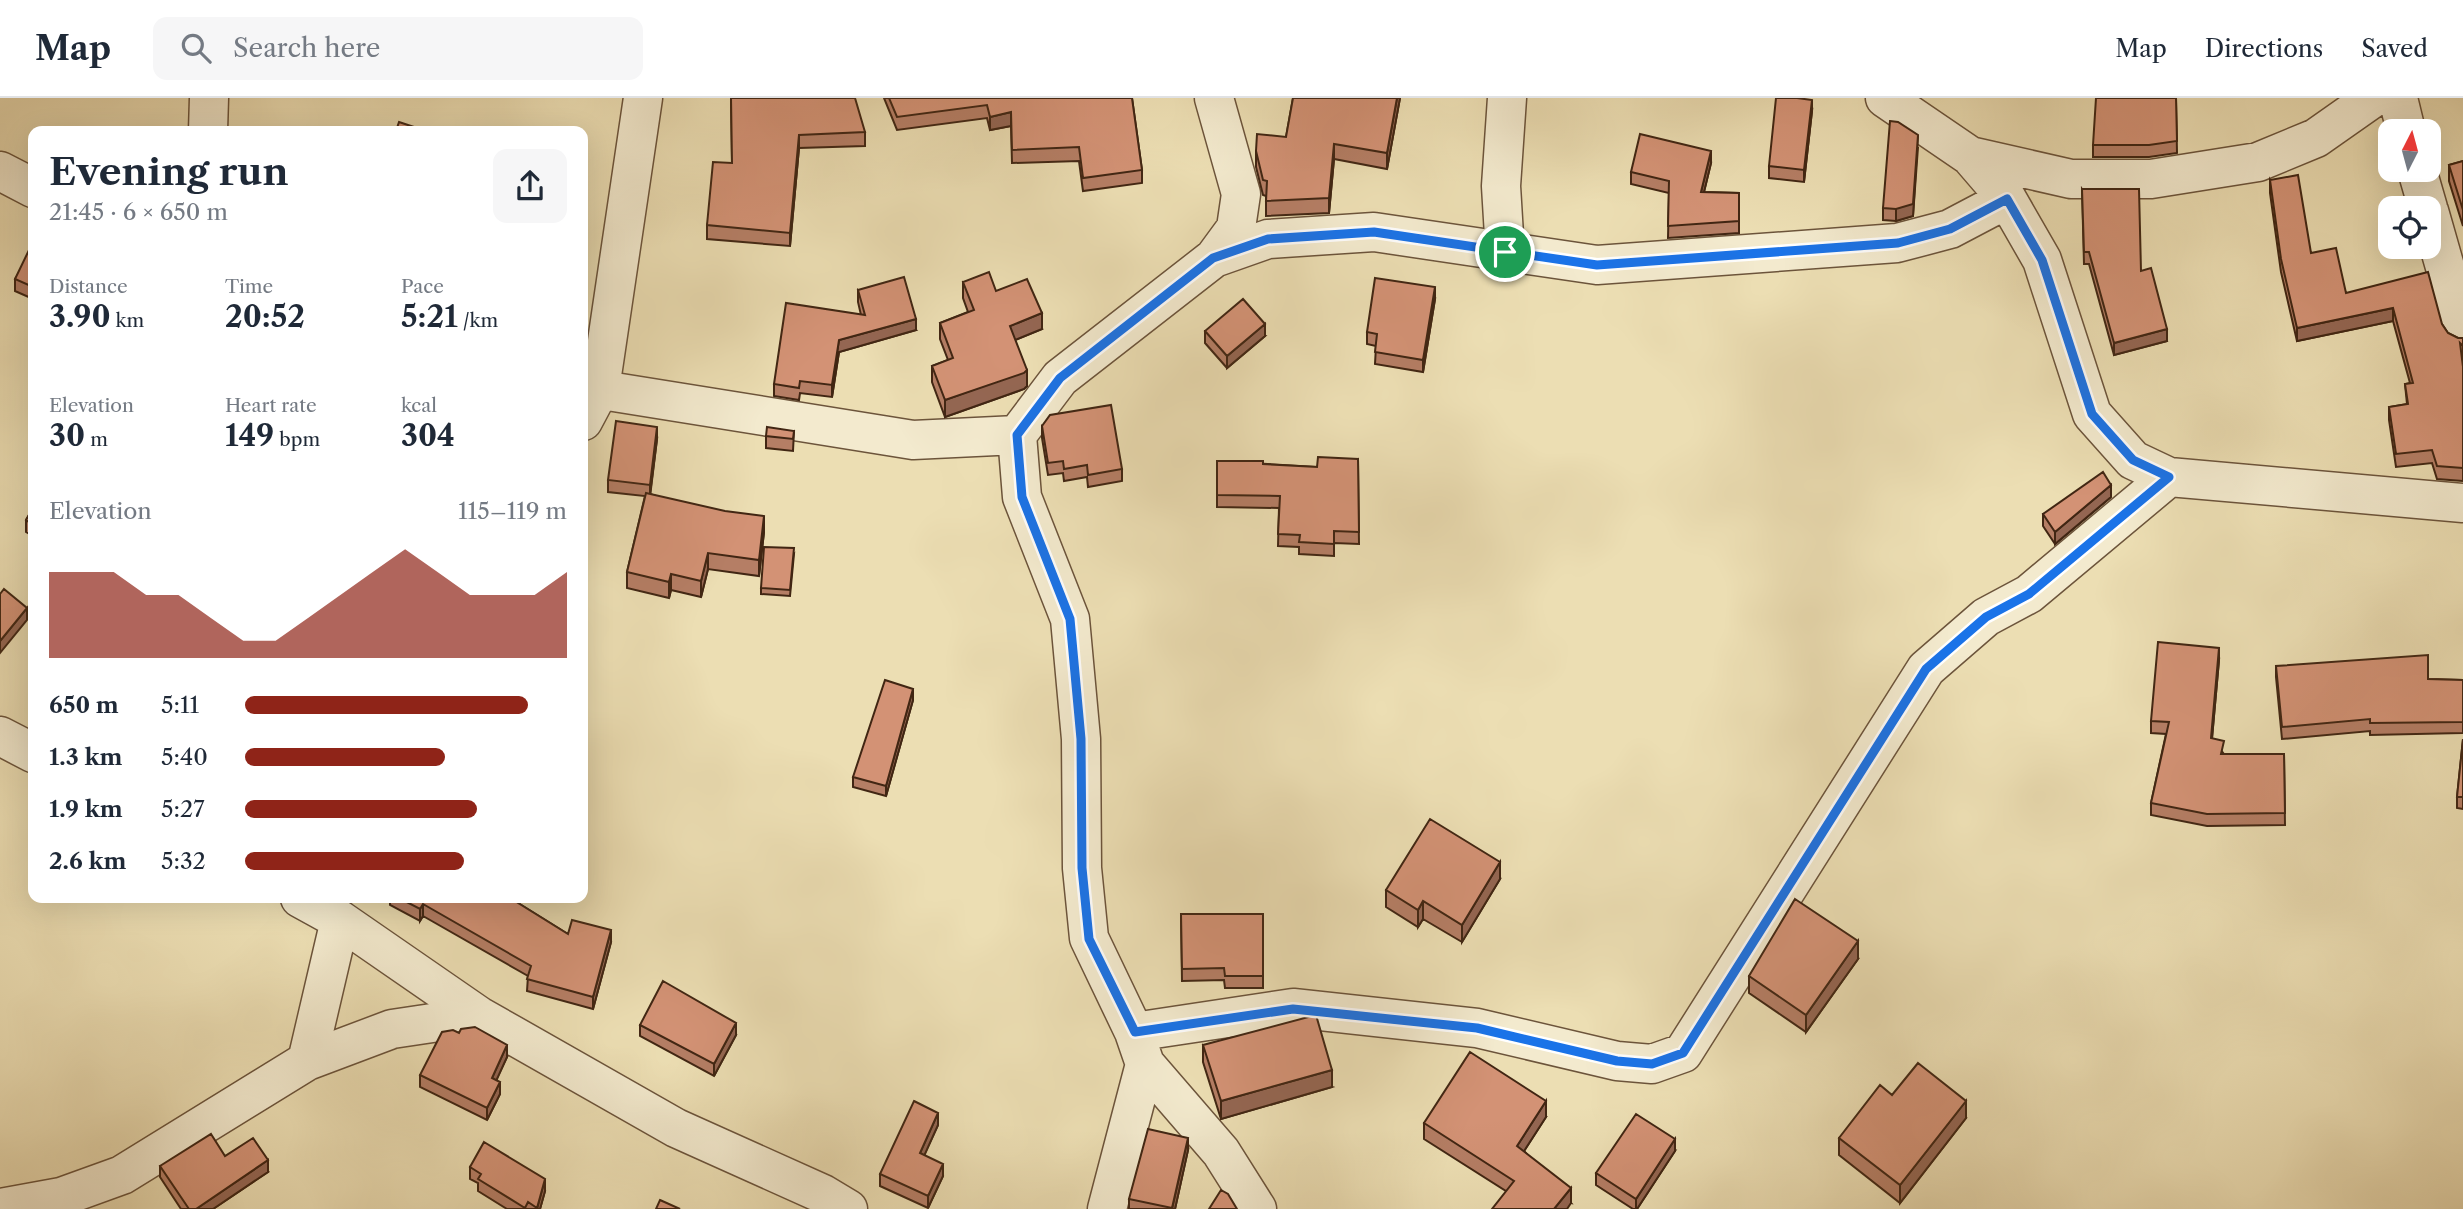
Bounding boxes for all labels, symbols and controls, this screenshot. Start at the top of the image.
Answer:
search box [153,17,643,80]
text: Map [35,28,111,69]
icon: search [177,29,215,67]
text: Search here [233,32,380,64]
text: Map [2115,34,2167,63]
text: Directions [2205,34,2323,63]
text: Saved [2361,34,2428,63]
north arrow [2378,119,2441,182]
map controls [2378,119,2441,259]
text: Evening run [49,148,289,195]
button: share [493,149,567,223]
button: locate [2378,196,2441,259]
text: 21:45 · 6 × 650 m [49,198,228,226]
pin [1475,222,1535,282]
icon: arrive [1486,233,1524,271]
text: Distance [49,275,128,298]
text: Time [225,275,273,298]
text: Pace [401,275,444,298]
text: 3.90 [49,298,111,335]
text: 20:52 [225,298,305,335]
text: 5:21 [401,298,458,335]
text: km [111,309,144,332]
text: /km [458,309,498,332]
text: Elevation [49,394,134,417]
text: Heart rate [225,394,317,417]
text: kcal [401,394,437,417]
text: 30 [49,417,85,454]
text: 149 [225,417,274,454]
text: 304 [401,417,455,454]
text: m [85,428,108,451]
text: bpm [274,428,320,451]
text: Elevation [49,497,152,525]
text: 115–119 m [458,497,567,525]
text: 650 m [49,691,119,719]
text: 5:11 [161,691,199,719]
text: 1.3 km [49,743,123,771]
text: 5:40 [161,743,208,771]
text: 1.9 km [49,795,123,823]
text: 5:27 [161,795,205,823]
text: 2.6 km [49,847,127,875]
text: 5:32 [161,847,206,875]

